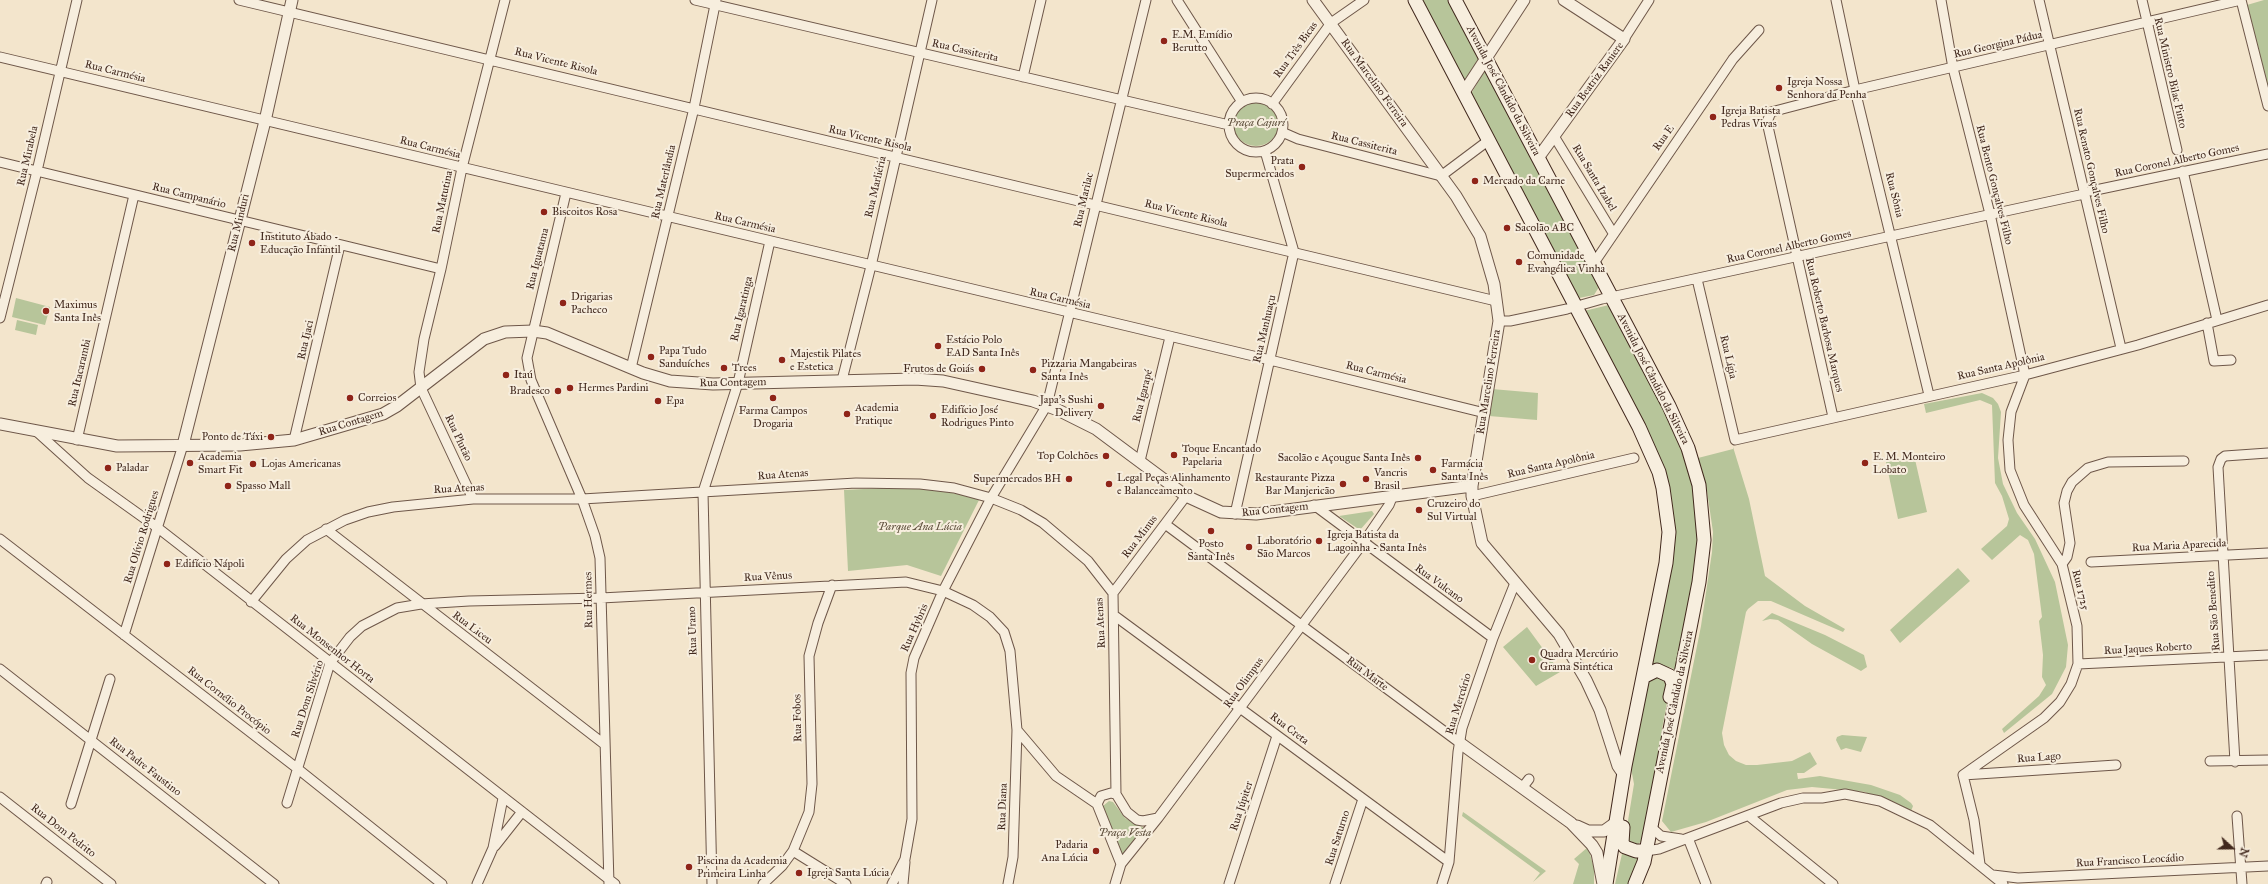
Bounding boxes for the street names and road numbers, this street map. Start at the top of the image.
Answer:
street label: Rua Ministro Bilac Pinto [2151,16,2189,130]
street label: Rua Três Bicas [1271,19,1321,81]
street label: Avenida José Cândido da Silveira [1463,24,1543,158]
street label: Rua Georgina Pádua [1952,28,2044,62]
street label: Rua Marcelino Ferreira [1338,36,1410,130]
street label: Rua Cassiterita [931,37,999,65]
street label: Rua Beatriz Raniere [1563,40,1627,120]
street label: Rua Vicente Risola [513,45,599,79]
street label: Rua Carmésia [83,58,147,86]
street label: Rua Renato Gonçalves Filho [2070,107,2112,235]
street label: Rua Vicente Risola [827,123,913,155]
street label: Rua E [1650,123,1678,153]
street label: Rua Bento Gonçalves Filho [1973,124,2015,246]
street label: Rua Mirabela [15,125,41,187]
street label: Rua Cassiterita [1330,129,1398,159]
street label: Rua Carmésia [398,134,462,162]
street label: Rua Coronel Alberto Gomes [2114,141,2240,181]
street label: Rua Santa Izabel [1569,142,1619,214]
street label: Rua Materlândia [649,144,679,220]
street label: Rua Marliéria [862,155,890,219]
street label: Rua Matutina [430,169,456,235]
street label: Rua Marilac [1071,171,1097,229]
street label: Rua Sônia [1882,171,1906,219]
street label: Rua Campanário [151,180,227,212]
street label: Rua Minduri [225,193,253,253]
street label: Rua Vicente Risola [1143,197,1229,231]
street label: Rua Carmésia [713,210,777,236]
street label: Rua Iguatama [524,227,552,291]
street label: Rua Coronel Alberto Gomes [1726,227,1852,267]
street label: Rua Roberto Barbosa Marques [1802,257,1846,393]
street label: Rua Igaratinga [728,275,756,343]
street label: Rua Carmésia [1028,286,1092,312]
street label: Rua Manhuaçu [1251,294,1279,364]
street label: Avenida José Cândido da Silveira [1614,311,1692,447]
street label: Rua Ijaci [295,319,317,361]
street label: Rua Marcelino Ferreira [1474,329,1504,435]
street label: Rua Lígia [1717,334,1739,380]
street label: Rua Itacarambi [66,338,94,408]
street label: Rua Santa Apolônia [1956,351,2046,383]
street label: Rua Carmésia [1344,359,1408,387]
street label: Rua Igarapé [1130,368,1156,424]
street label: Rua Contagem [699,376,767,390]
street label: Rua Contagem [317,407,385,439]
street label: Rua Plutão [442,413,474,463]
street label: Rua Santa Apolônia [1506,449,1596,481]
street label: Rua Atenas [757,467,809,483]
street label: Rua Atenas [433,481,485,497]
street label: Rua Olívio Rodrigues [122,489,162,585]
street label: Rua Contagem [1241,500,1309,520]
street label: Rua Minus [1119,513,1161,561]
street label: Rua Maria Aparecida [2131,537,2227,555]
street label: Rua Vulcano [1412,562,1466,606]
street label: Rua 1725 [2069,568,2091,612]
street label: Rua Vênus [744,569,792,585]
street label: Rua São Benedito [2205,571,2223,651]
street label: Rua Hermes [582,572,596,628]
street label: Rua Atenas [1093,597,1109,649]
street label: Rua Hybris [899,602,931,654]
street label: Rua Urano [686,606,700,656]
street label: Rua Liceu [449,609,495,647]
street label: Rua Monsenhor Horta [287,612,377,686]
street label: Avenida José Cândido da Silveira [1653,630,1697,774]
street label: Rua Jaques Roberto [2104,640,2192,658]
street label: Rua Marte [1343,654,1391,694]
street label: Rua Olimpus [1221,655,1267,711]
street label: Rua Dom Silvério [289,658,327,740]
street label: Rua Cornélio Procópio [185,664,273,738]
street label: Rua Mercúrio [1443,672,1475,736]
street label: Rua Fobos [791,694,805,742]
street label: Rua Creta [1267,710,1311,748]
street label: Rua Padre Faustino [106,735,184,799]
street label: Rua Lago [2017,750,2061,766]
street label: Rua Júpiter [1228,779,1256,833]
street label: Rua Diana [996,783,1010,831]
street label: Rua Dom Pedrito [28,801,98,861]
street label: Rua Saturno [1323,809,1353,867]
street label: Rua Francisco Leocádio [2076,852,2184,870]

